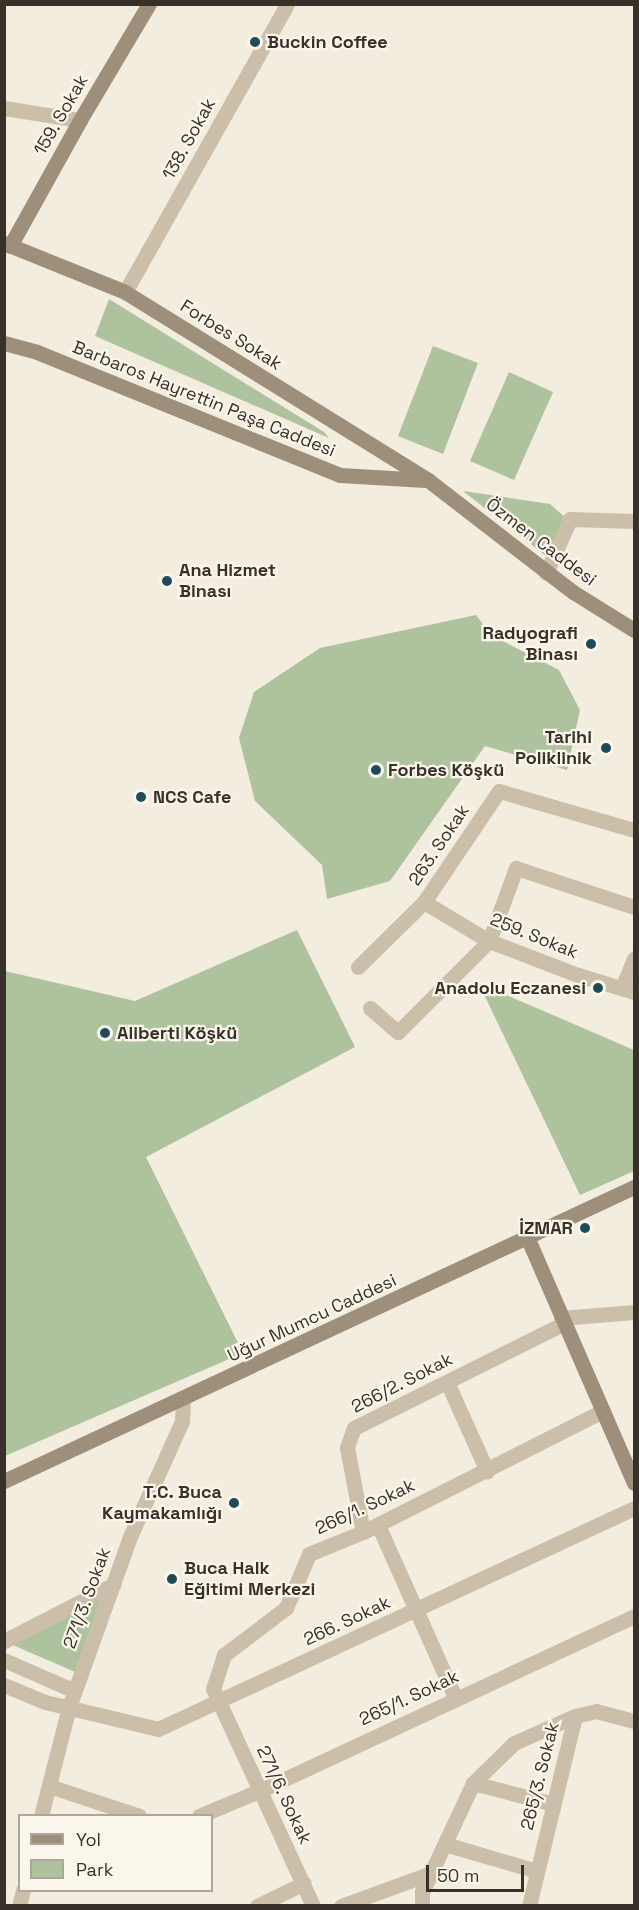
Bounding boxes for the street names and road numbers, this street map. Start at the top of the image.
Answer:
street label: 159. Sokak [29,71,93,159]
street label: 138. Sokak [158,94,220,184]
street label: Forbes Sokak [176,295,286,375]
street label: Barbaros Hayrettin Paşa Caddesi [69,336,339,462]
street label: Özmen Caddesi [482,493,600,591]
street label: 263. Sokak [404,800,474,890]
street label: 259. Sokak [487,909,581,963]
street label: Uğur Mumcu Caddesi [224,1269,400,1367]
street label: 266/2. Sokak [348,1348,456,1418]
street label: 266/1. Sokak [312,1474,418,1540]
street label: 271/3. Sokak [59,1544,115,1652]
street label: 266. Sokak [300,1591,394,1651]
street label: 265/1. Sokak [356,1665,462,1731]
street label: 265/3. Sokak [516,1720,564,1832]
street label: 271/6. Sokak [252,1742,316,1848]

